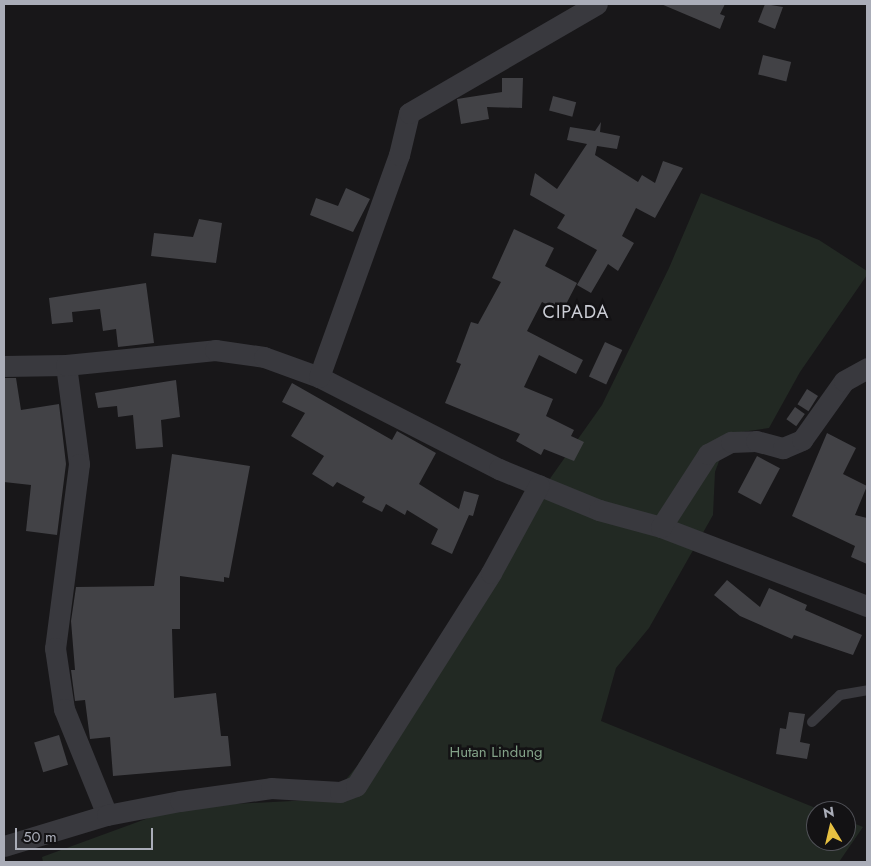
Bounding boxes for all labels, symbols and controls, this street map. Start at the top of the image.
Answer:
district label: CIPADA [542,301,610,323]
park label: Hutan Lindung [449,744,543,762]
north arrow [806,801,856,851]
text: N [822,801,836,823]
scale bar [18,818,155,850]
text: 50 m [23,826,57,848]

